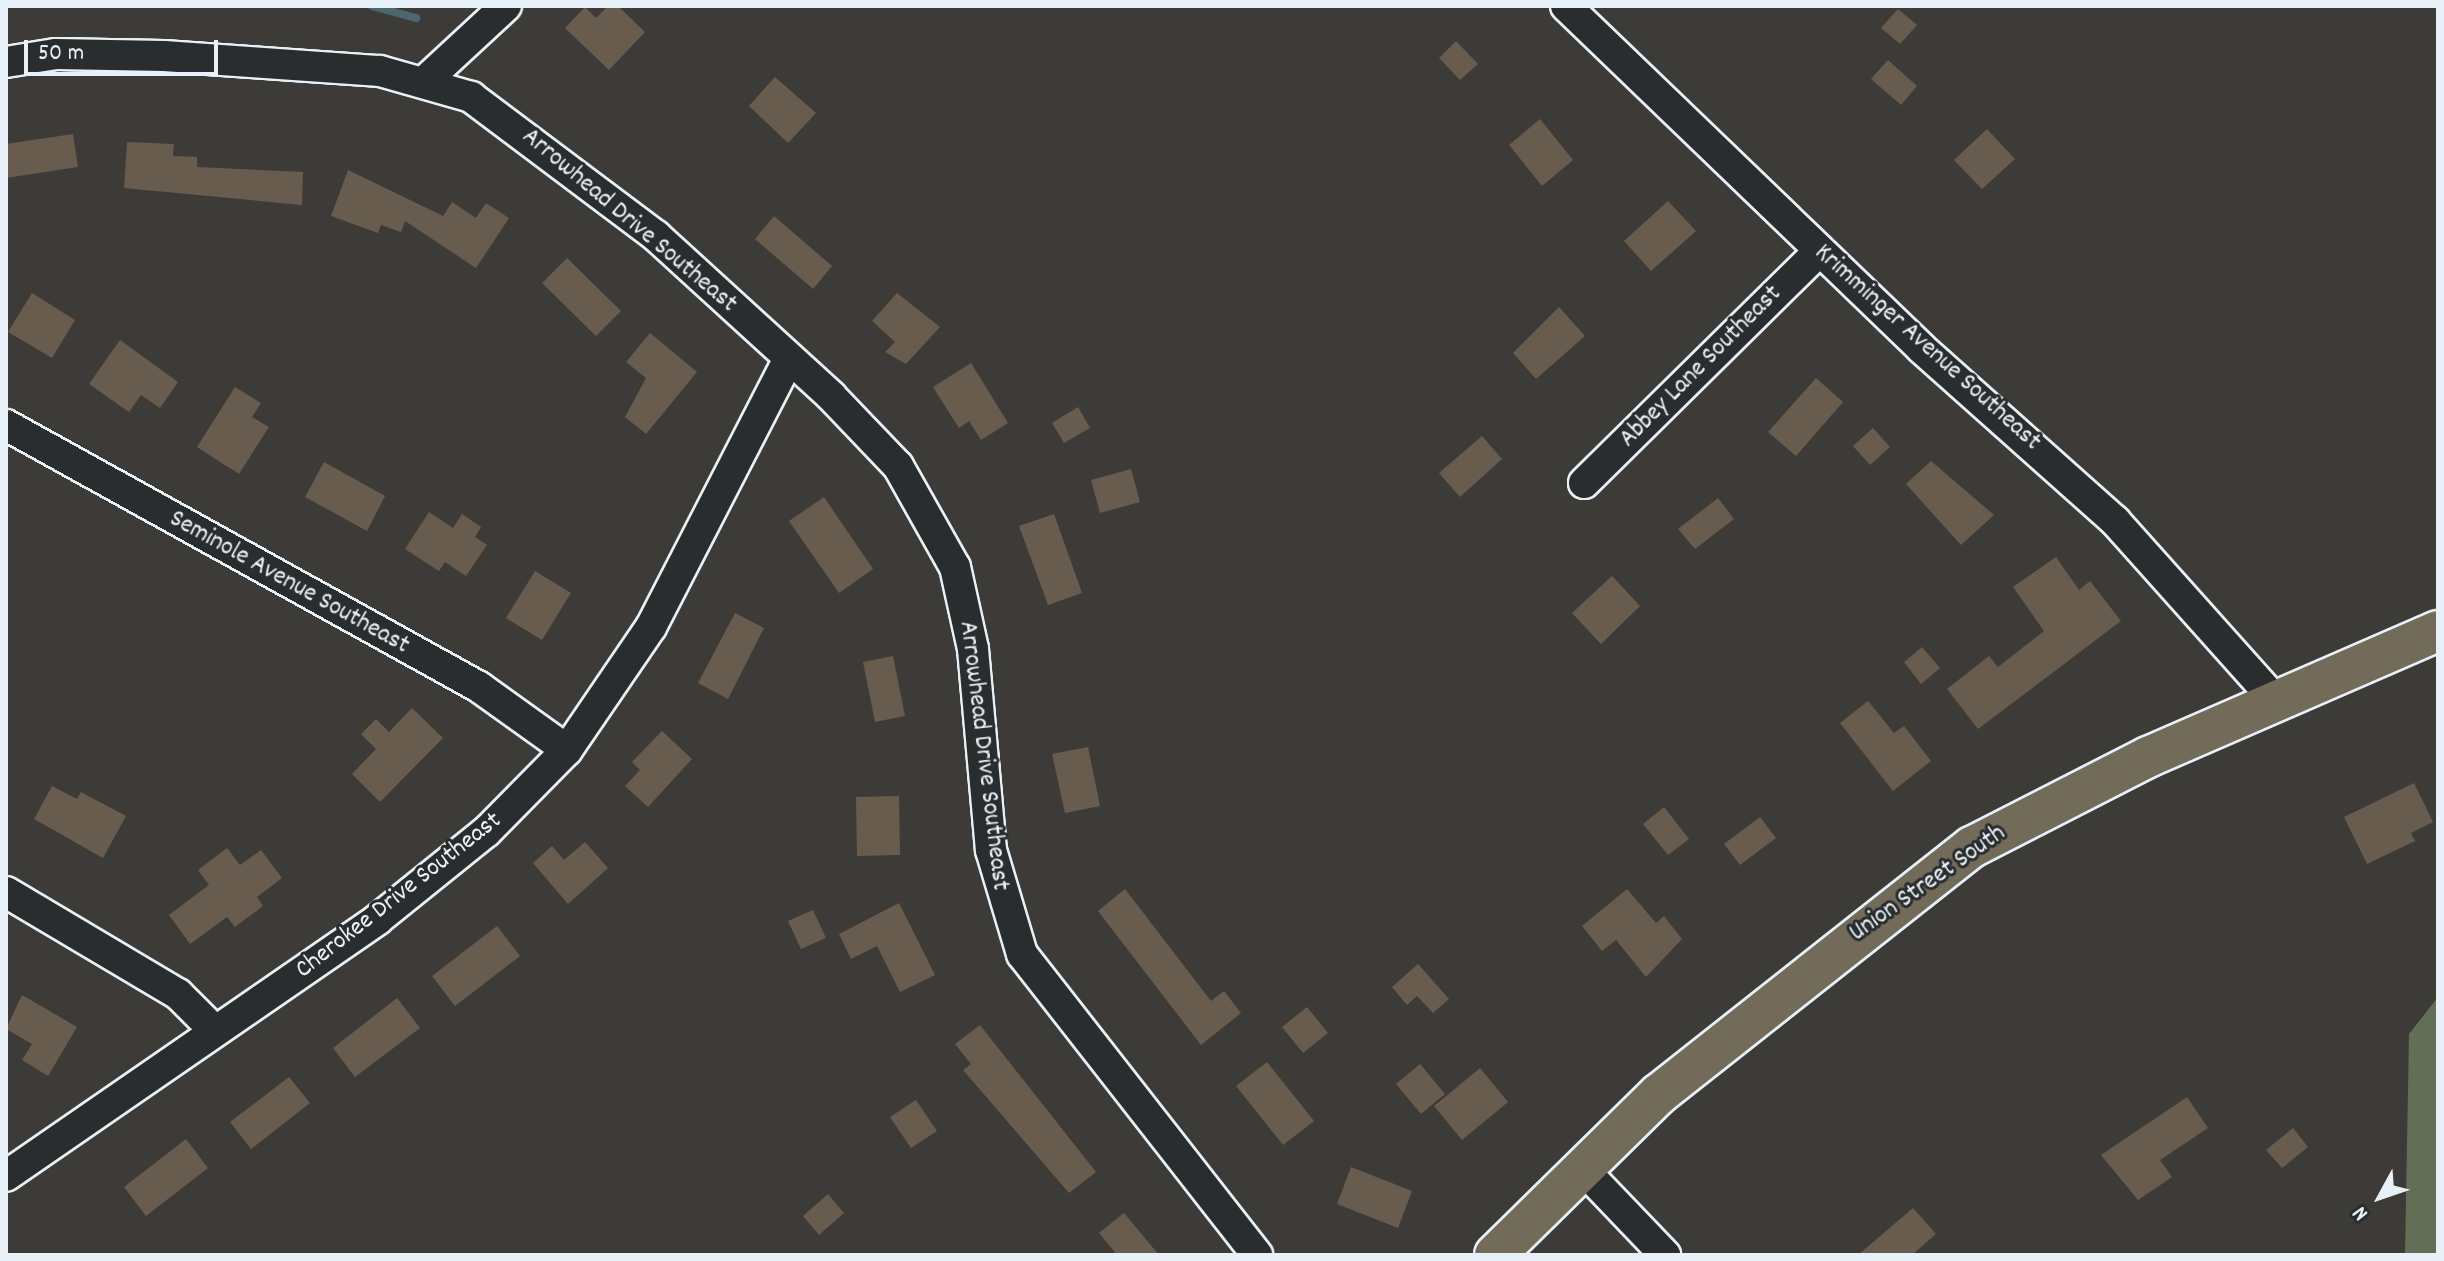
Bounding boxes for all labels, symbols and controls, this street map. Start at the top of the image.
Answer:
scale bar [28,24,222,74]
text: 50 m [38,37,84,71]
street label: Arrowhead Drive Southeast [515,122,743,320]
street label: Krimminger Avenue Southeast [1807,238,2047,458]
street label: Abbey Lane Southeast [1613,279,1789,455]
street label: Seminole Avenue Southeast [163,504,415,662]
street label: Arrowhead Drive Southeast [951,619,1015,893]
street label: Cherokee Drive Southeast [290,806,508,986]
street label: Union Street South [1844,819,2012,949]
north arrow [2340,1157,2420,1237]
text: N [2346,1199,2377,1227]

